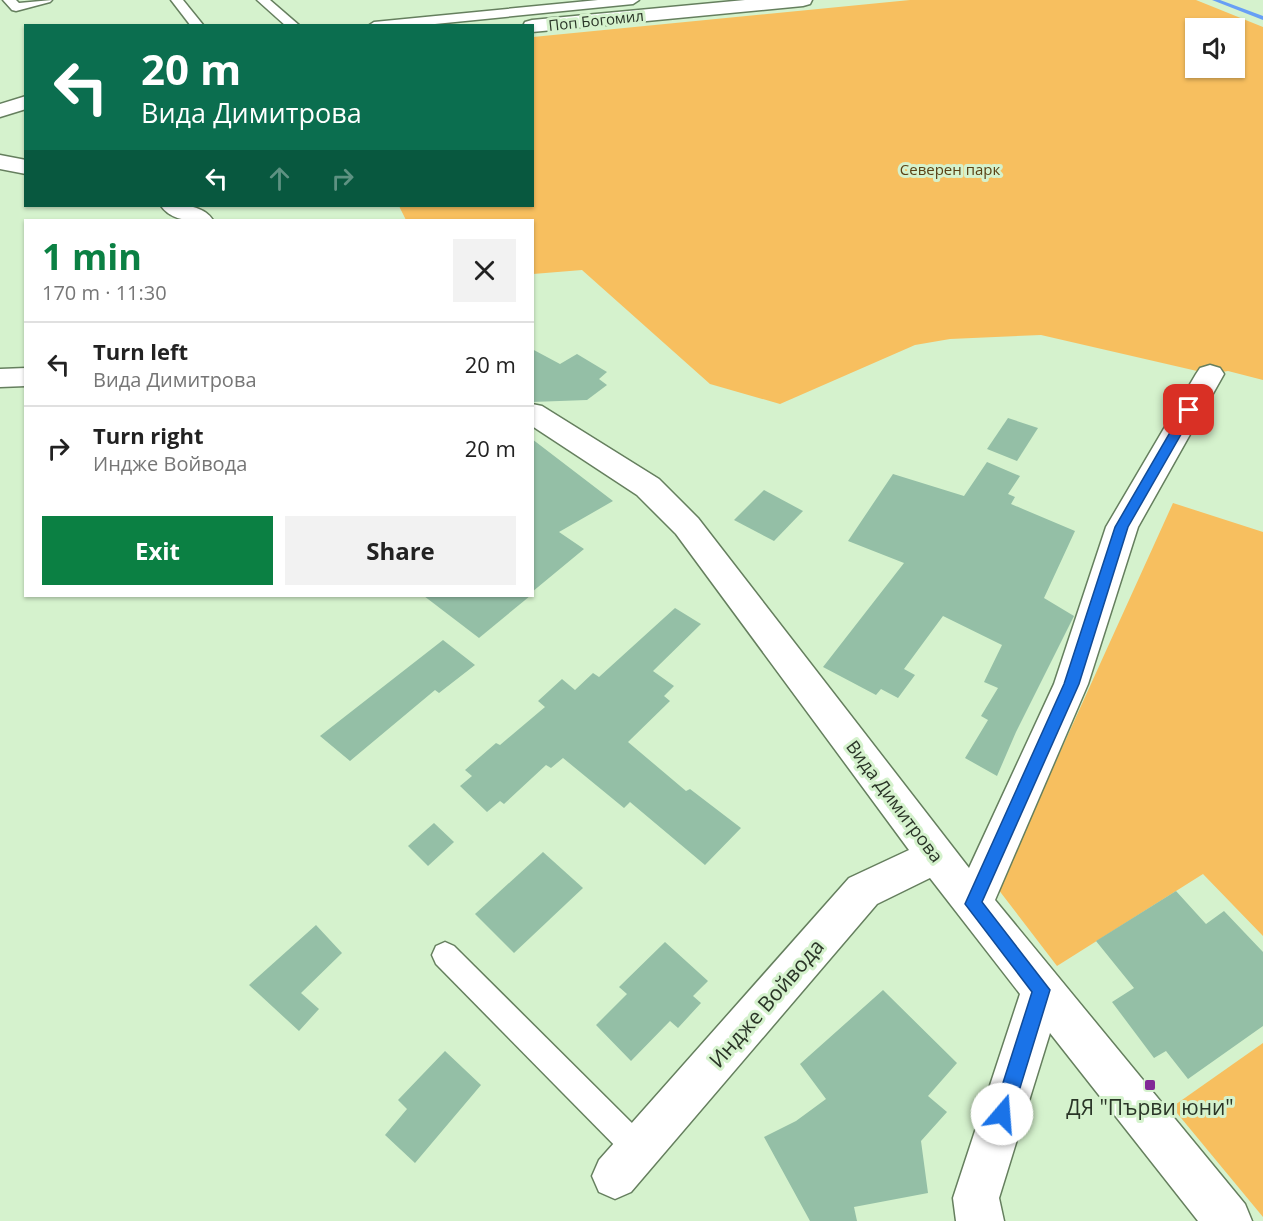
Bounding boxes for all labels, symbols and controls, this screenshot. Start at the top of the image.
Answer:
street label: Поп Богомил [547,5,645,35]
map controls [1185,18,1245,78]
button: sound [1185,18,1245,78]
text: 20 m [141,40,241,97]
icon: left [42,48,120,126]
text: Вида Димитрова [141,94,362,131]
park label: Северен парк [900,159,1000,179]
icon: left [200,162,233,195]
icon: ahead [263,162,296,195]
icon: right [326,162,359,195]
text: 1 min [42,232,142,281]
button: close [453,239,516,302]
text: 170 m · 11:30 [42,279,167,306]
text: Turn left [93,336,188,366]
icon: left [42,348,75,381]
text: 20 m [465,349,516,379]
text: Вида Димитрова [93,366,257,393]
pin [1163,384,1214,435]
icon: arrive [1172,393,1205,426]
text: Turn right [93,420,204,450]
icon: right [42,432,75,465]
text: 20 m [465,433,516,463]
text: Индже Войвода [93,450,247,477]
button: Exit [42,516,273,585]
button: Share [285,516,516,585]
street label: Вида Димитрова [841,735,949,867]
street label: Индже Войвода [702,933,830,1073]
marker: ДЯ "Първи юни" [1143,1078,1157,1092]
position arrow [970,1082,1034,1146]
place label: ДЯ "Първи юни" [1066,1093,1234,1121]

